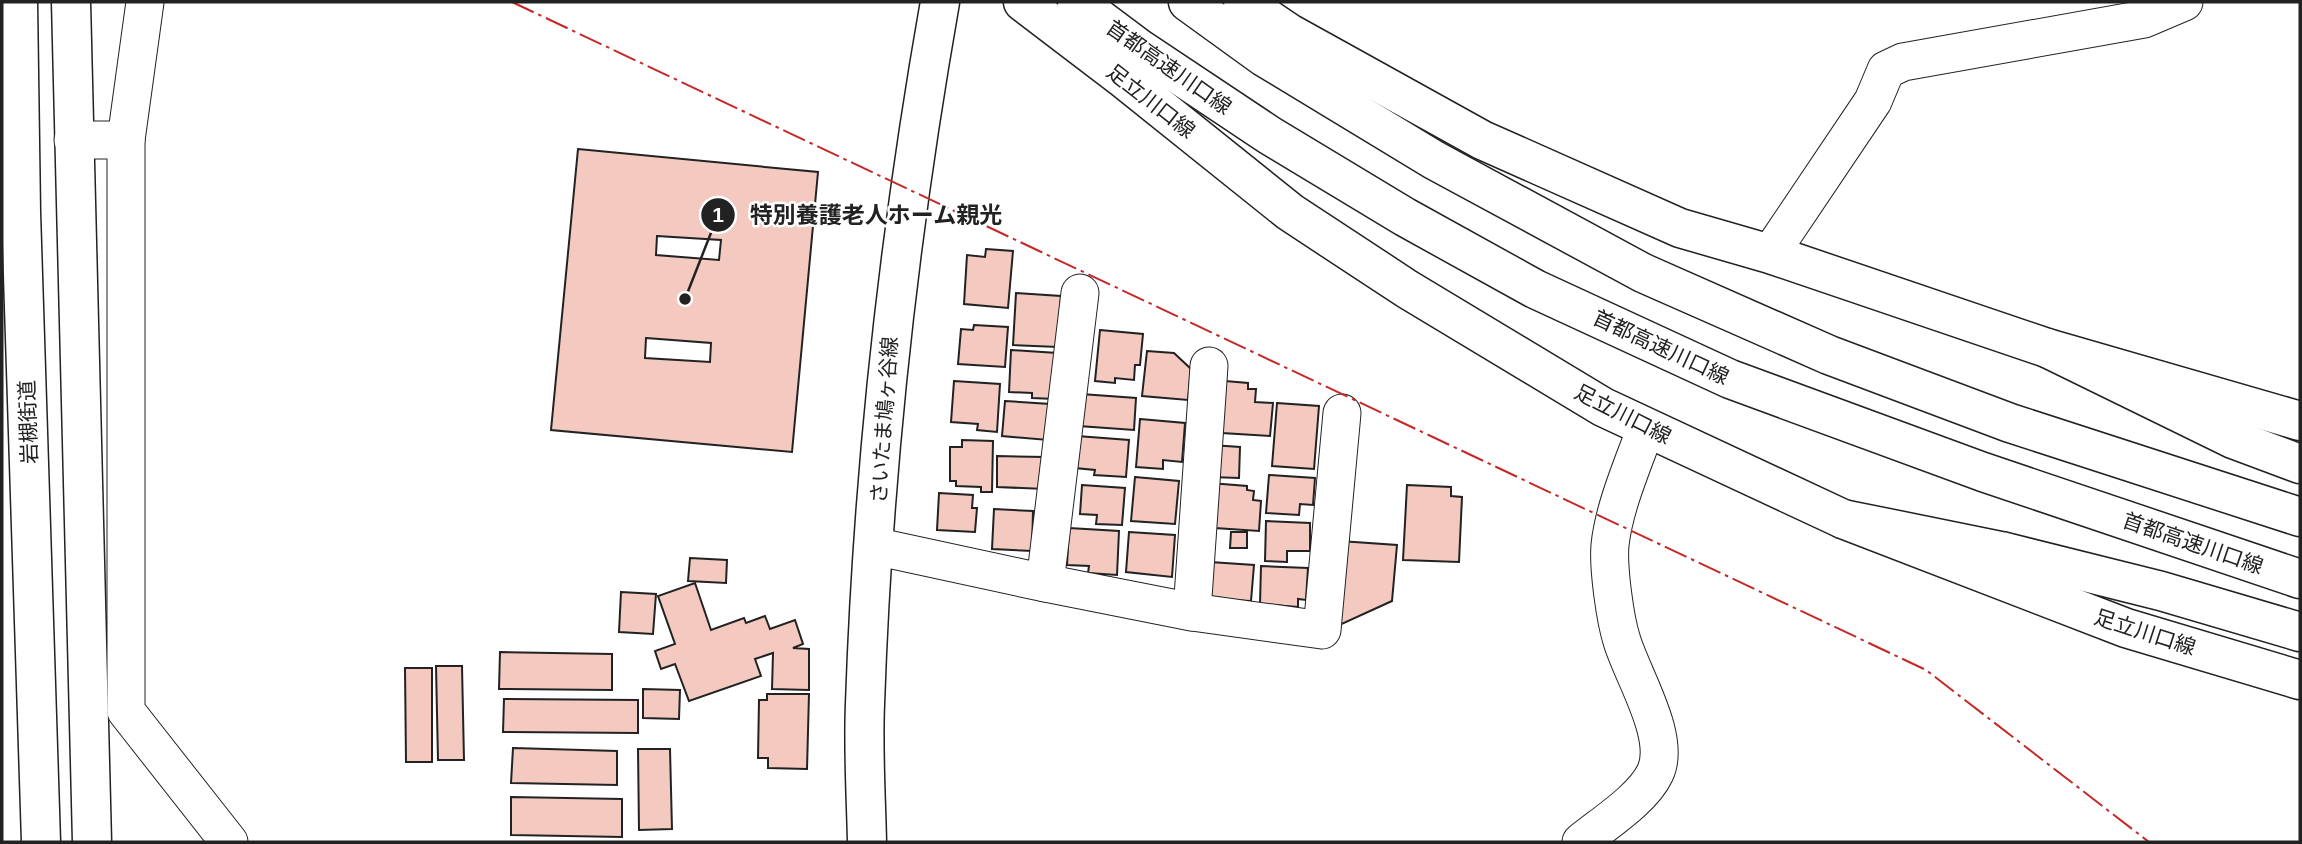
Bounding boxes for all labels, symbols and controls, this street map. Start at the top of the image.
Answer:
street label: 首都高速川口線 [1102,15,1236,119]
street label: 足立川口線 [1103,60,1199,142]
callout: 特別養護老人ホーム親光 [701,193,1017,237]
text: 特別養護老人ホーム親光 [750,202,1002,228]
text: 1 [712,203,724,226]
street label: 首都高速川口線 [1590,306,1732,388]
street label: さいたま鳩ヶ谷線 [867,336,901,504]
street label: 岩槻街道 [15,380,41,464]
street label: 足立川口線 [1571,380,1675,448]
street label: 首都高速川口線 [2120,508,2266,578]
street label: 足立川口線 [2092,605,2198,659]

